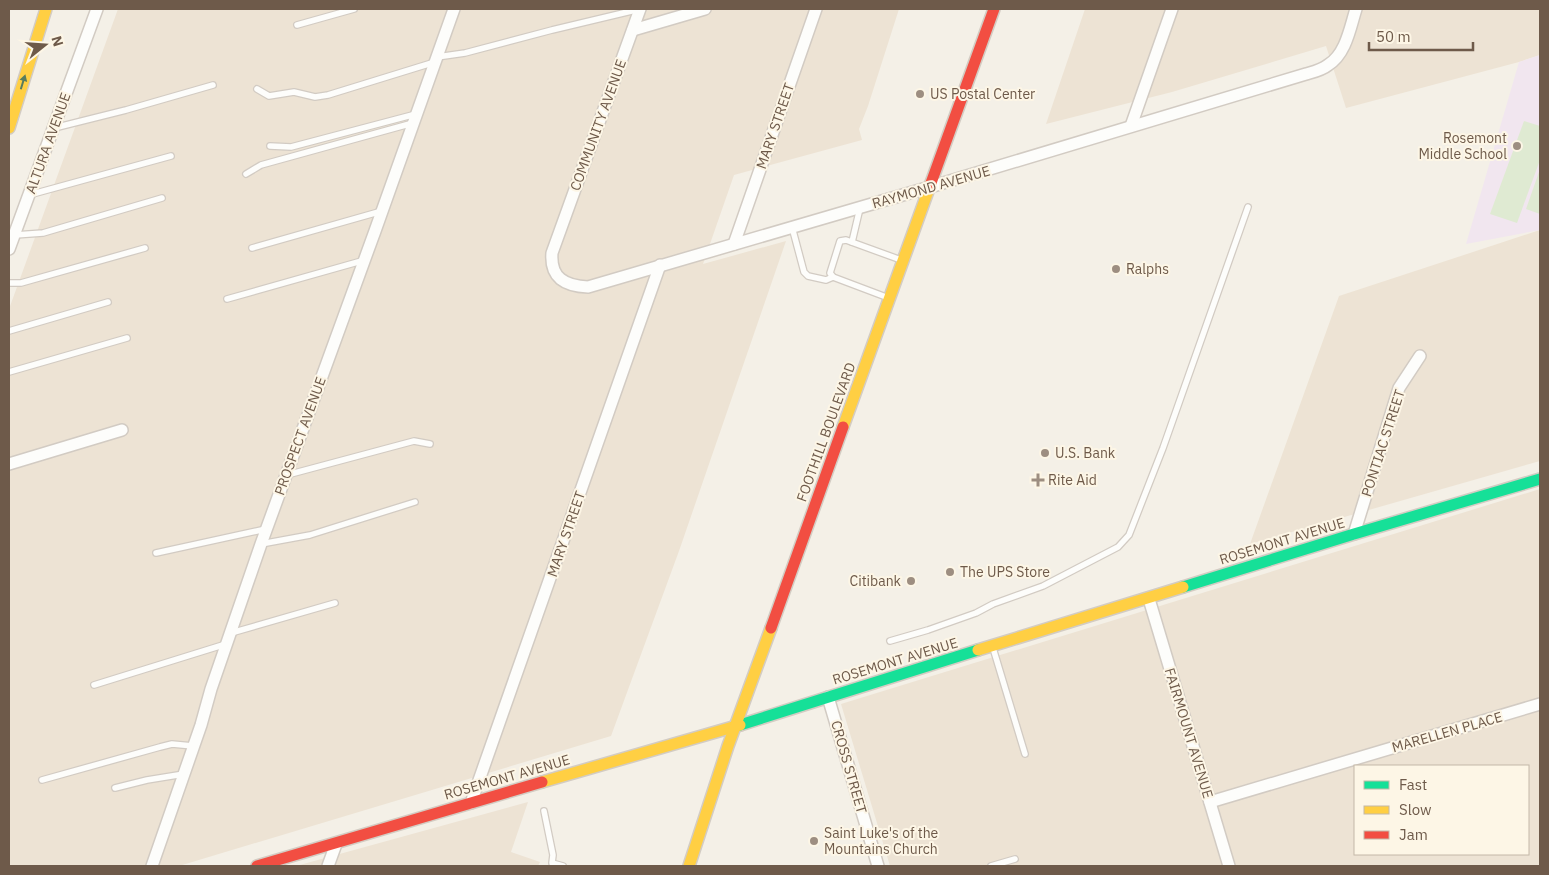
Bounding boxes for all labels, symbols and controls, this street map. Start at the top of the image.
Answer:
north arrow [20,20,70,70]
scale bar [1369,20,1473,52]
text: 50 m [1376,27,1411,46]
text: N [47,34,68,49]
street label: COMMUNITY AVENUE [566,57,630,193]
one-way arrow [20,74,28,89]
street label: MARY STREET [752,81,798,171]
place label: US Postal Center [930,85,1035,103]
marker: US Postal Center [914,88,926,100]
street label: ALTURA AVENUE [21,90,75,196]
place label: Rosemont Middle School [1418,129,1507,163]
marker: Rosemont Middle School [1511,140,1523,152]
street label: RAYMOND AVENUE [870,162,992,212]
place label: Ralphs [1126,260,1169,278]
marker: Ralphs [1110,263,1122,275]
street label: FOOTHILL BOULEVARD [792,360,860,504]
street label: PROSPECT AVENUE [270,374,330,498]
street label: PONTIAC STREET [1357,387,1409,499]
place label: U.S. Bank [1055,444,1116,462]
marker: U.S. Bank [1039,447,1051,459]
place label: Rite Aid [1048,471,1097,489]
marker: Rite Aid [1032,474,1044,486]
street label: MARY STREET [543,489,589,579]
street label: ROSEMONT AVENUE [1217,513,1347,569]
place label: The UPS Store [960,563,1050,581]
marker: The UPS Store [944,566,956,578]
place label: Citibank [849,572,902,590]
marker: Citibank [905,575,917,587]
street label: ROSEMONT AVENUE [830,633,960,689]
street label: FAIRMOUNT AVENUE [1161,666,1217,800]
street label: MARELLEN PLACE [1390,708,1504,756]
street label: CROSS STREET [827,718,871,816]
street label: ROSEMONT AVENUE [442,750,572,804]
legend [1354,765,1529,855]
text: Fast [1399,775,1427,794]
text: Slow [1399,800,1432,819]
place label: Saint Luke's of the Mountains Church [824,824,939,858]
text: Jam [1399,825,1428,844]
marker: Saint Luke's of the Mountains Church [808,835,820,847]

